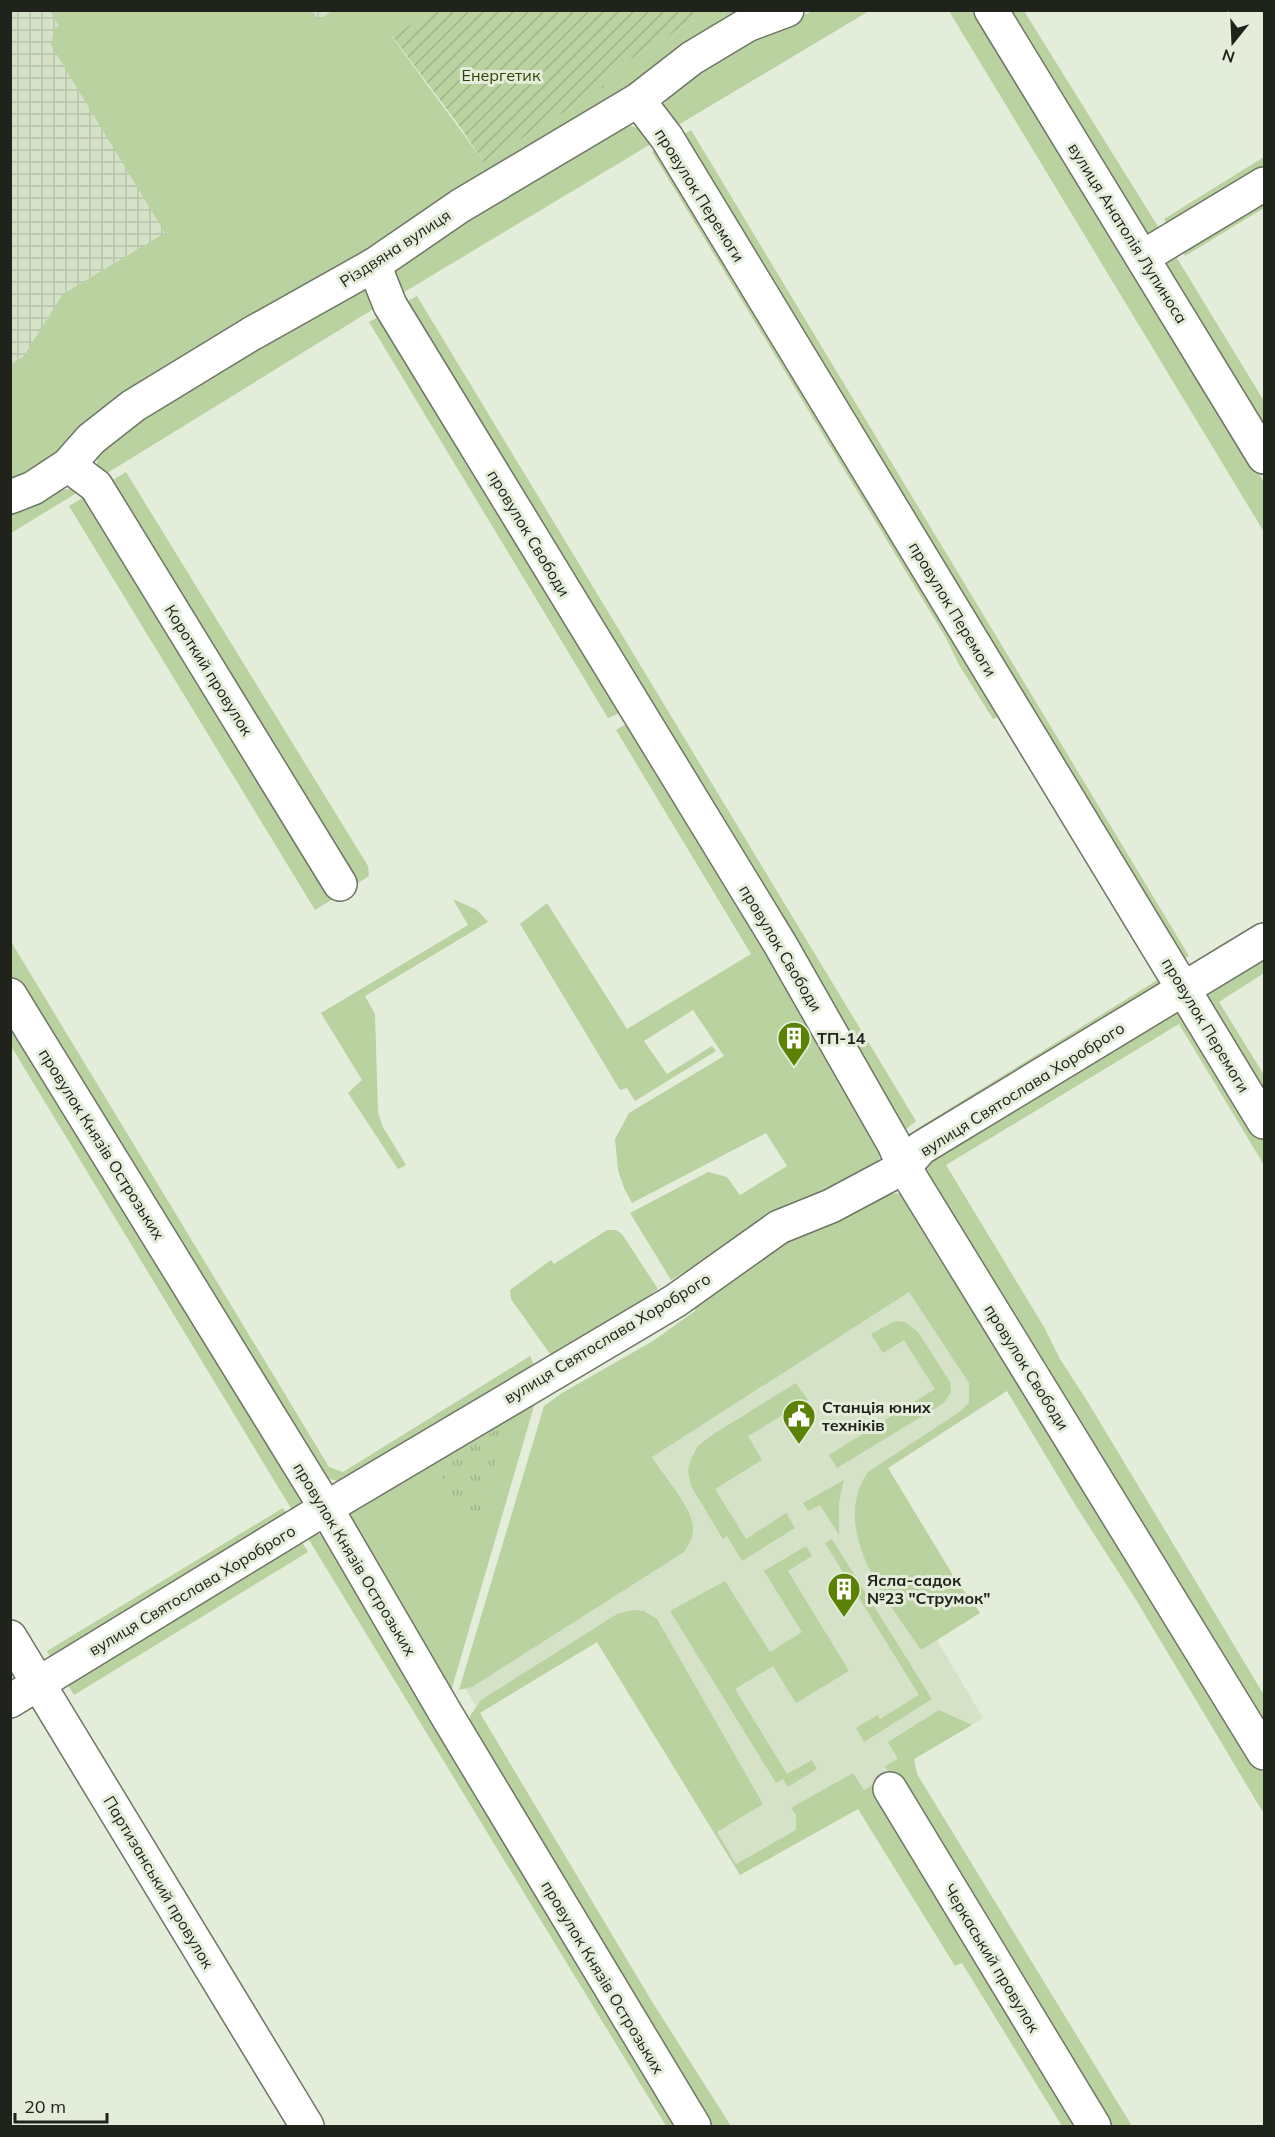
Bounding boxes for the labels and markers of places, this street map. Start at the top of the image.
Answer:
building icon: ТП-14 [776,1020,812,1067]
place label: ТП-14 [817,1028,866,1048]
place label: Станція юних техніків [822,1397,932,1435]
public building icon: Станція юних техніків [781,1398,817,1445]
place label: Ясла-садок №23 "Струмок" [867,1570,990,1608]
building icon: Ясла-садок №23 "Струмок" [826,1571,862,1618]

